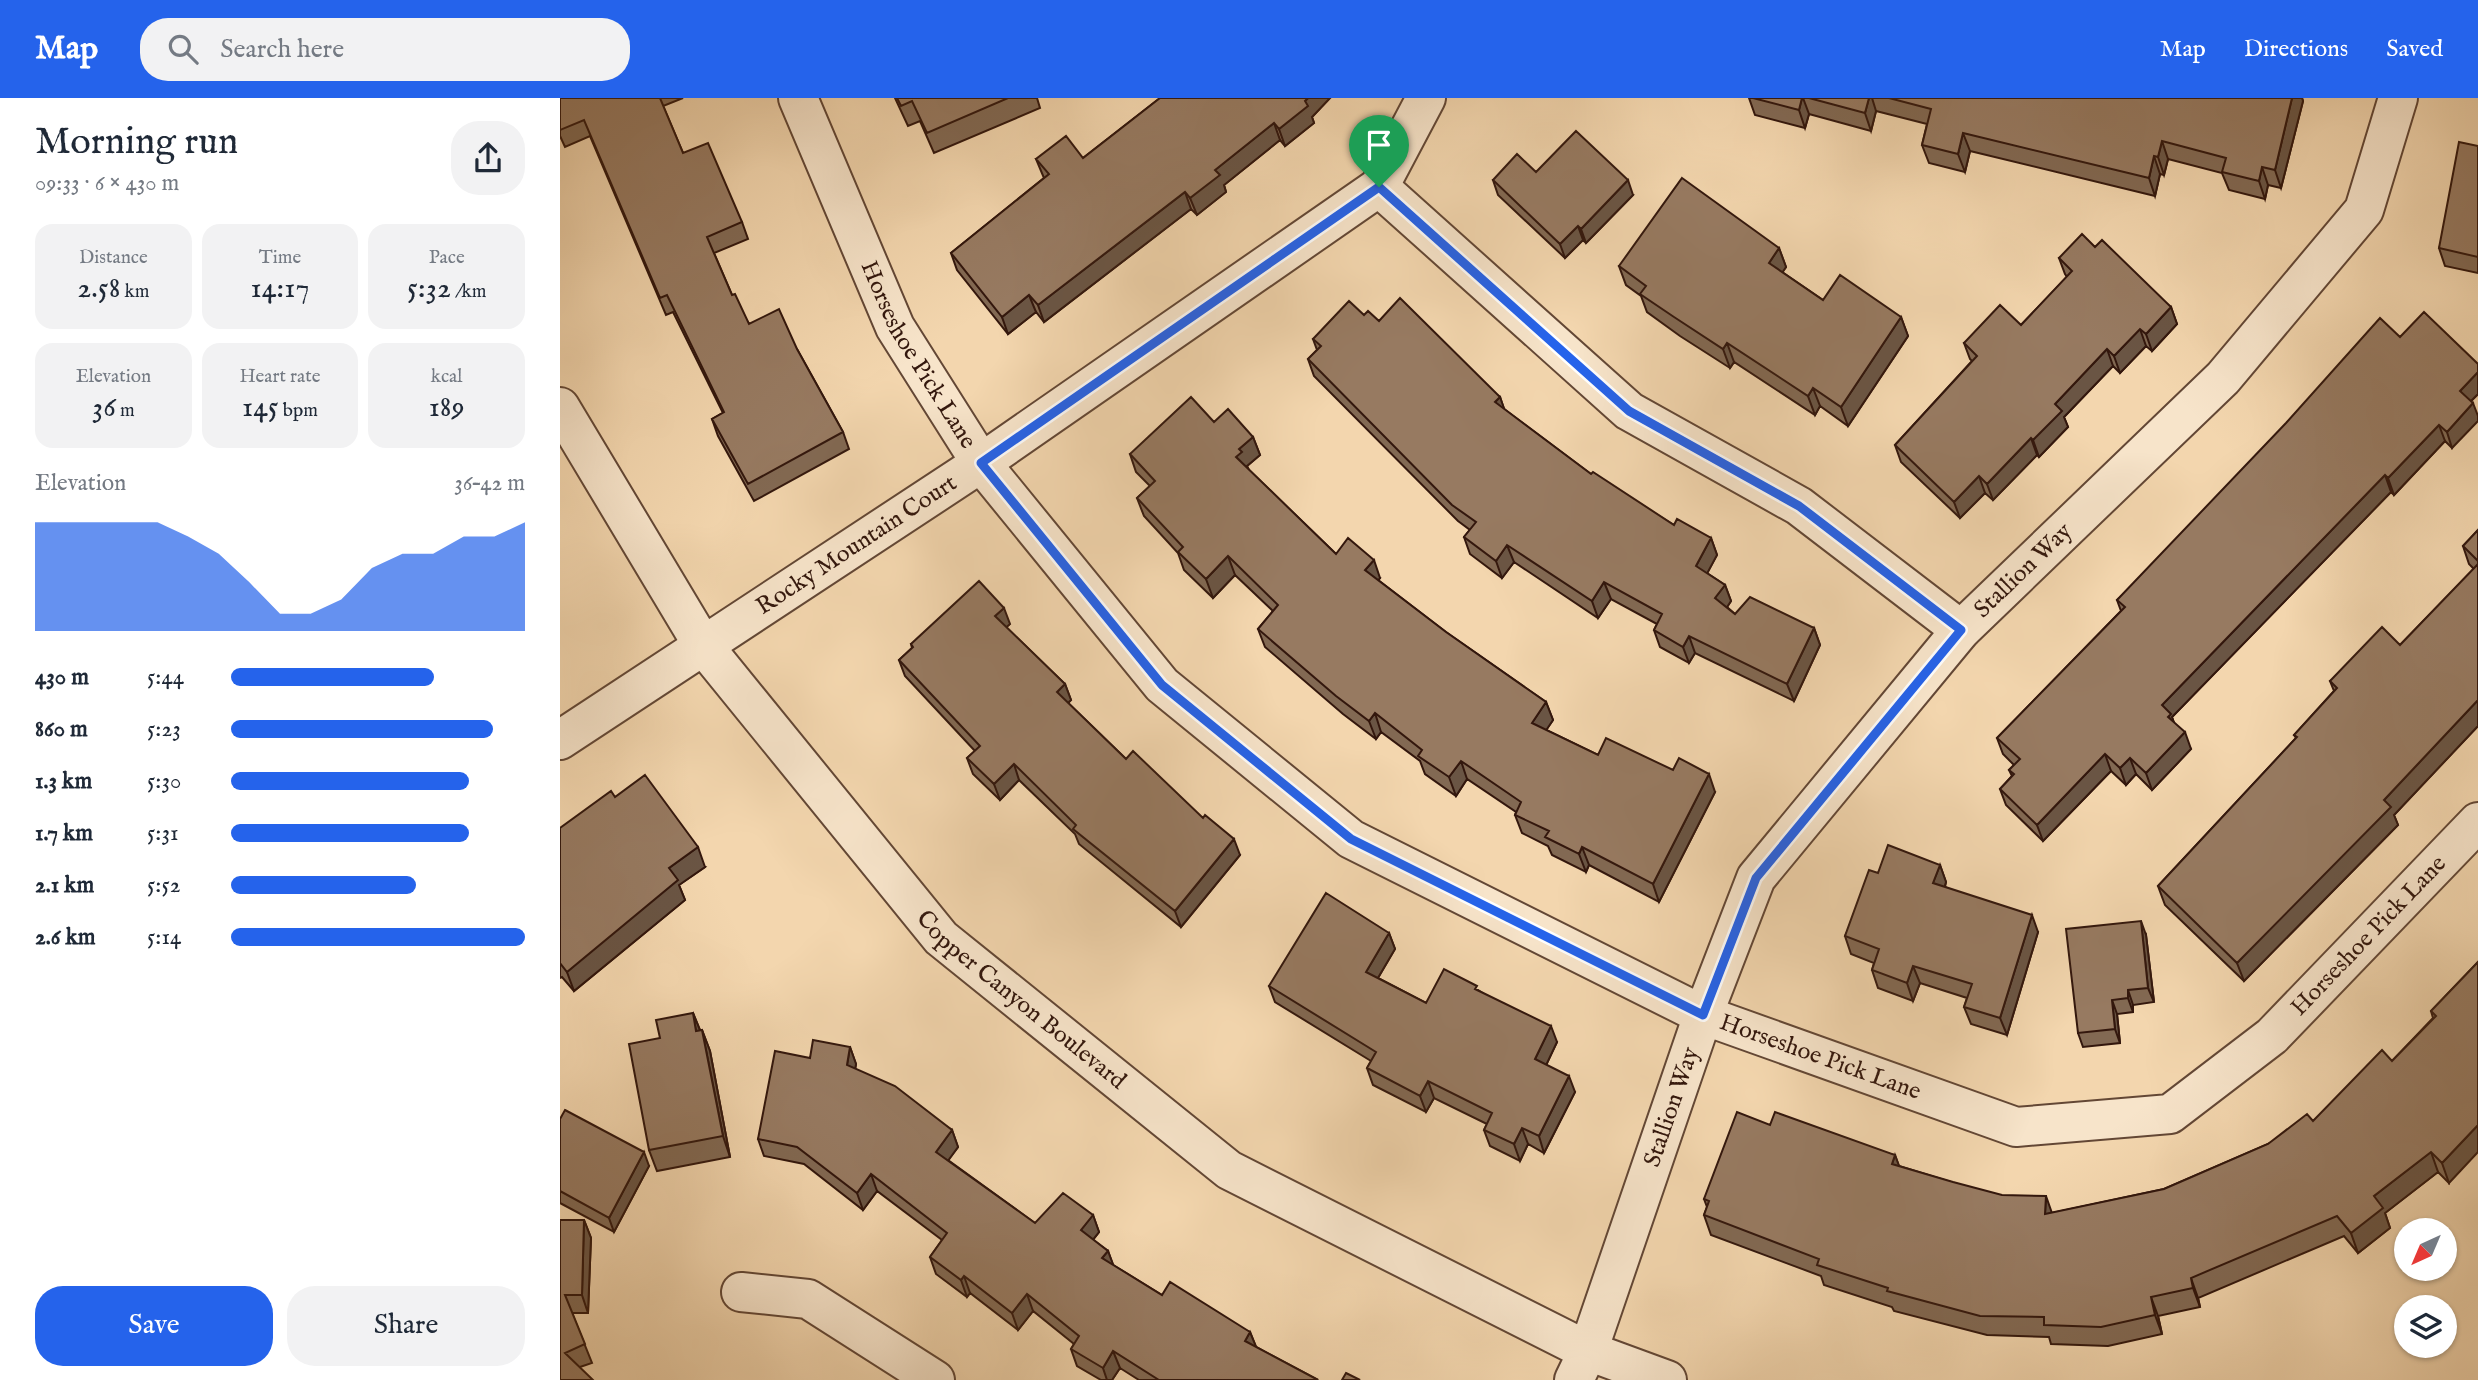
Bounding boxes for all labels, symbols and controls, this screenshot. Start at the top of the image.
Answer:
search box [140,18,630,81]
text: Map [35,28,98,70]
icon: search [164,30,202,68]
text: Search here [220,33,344,66]
text: Map [2160,34,2206,65]
text: Directions [2244,34,2348,65]
text: Saved [2386,34,2443,65]
pin [1349,115,1409,187]
text: Morning run [35,119,238,167]
button: share [451,121,525,195]
icon: arrive [1360,126,1398,164]
text: 09:33 · 6 × 430 m [35,169,179,198]
text: Distance [79,246,148,270]
text: Time [259,246,301,270]
text: Pace [429,246,465,270]
street label: Horseshoe Pick Lane [853,256,984,455]
text: 2.58 [77,270,120,308]
text: 14:17 [250,270,310,308]
text: 5:32 [407,270,451,308]
text: km [120,280,149,304]
text: /km [451,280,486,304]
text: Elevation [76,365,151,389]
text: Heart rate [239,365,321,389]
text: kcal [431,365,463,389]
text: 36 [92,389,116,427]
text: 145 [242,389,279,427]
text: 189 [429,389,465,427]
text: m [116,399,135,423]
text: bpm [279,399,318,423]
street label: Rocky Mountain Court [750,468,963,622]
text: Elevation [35,469,126,498]
text: 36–42 m [454,469,525,498]
street label: Stallion Way [1967,516,2079,625]
text: 430 m [35,663,89,692]
text: 5:44 [147,663,184,692]
text: 860 m [35,715,88,744]
text: 5:23 [147,715,181,744]
text: 1.3 km [35,767,92,796]
text: 5:30 [147,767,181,796]
text: 1.7 km [35,819,93,848]
text: 5:31 [147,819,179,848]
street label: Horseshoe Pick Lane [2284,849,2453,1023]
text: 2.1 km [35,871,94,900]
text: 5:52 [147,871,180,900]
street label: Copper Canyon Boulevard [909,904,1133,1097]
text: 2.6 km [35,923,96,952]
text: 5:14 [147,923,181,952]
street label: Horseshoe Pick Lane [1716,1007,1925,1107]
street label: Stallion Way [1637,1043,1706,1171]
north arrow [2394,1218,2457,1281]
map controls [2394,1218,2457,1358]
button: Save [35,1286,273,1366]
button: Share [287,1286,525,1366]
button: layers [2394,1295,2457,1358]

